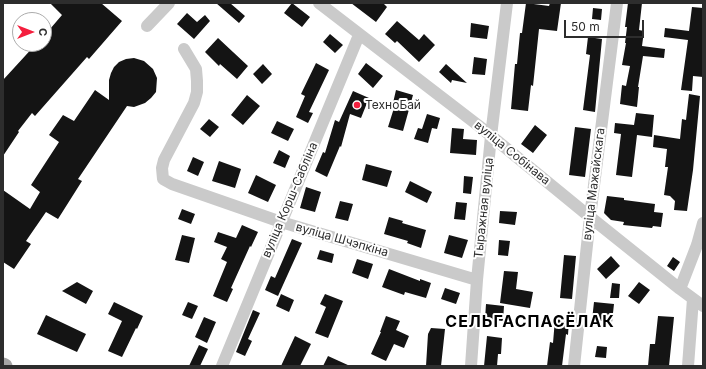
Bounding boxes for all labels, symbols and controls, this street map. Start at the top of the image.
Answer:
north arrow [12,12,52,52]
scale bar [566,12,646,38]
text: 50 m [571,19,600,34]
text: С [36,28,50,36]
place label: ТехноБай [365,98,421,112]
marker: ТехноБай [352,100,362,110]
street label: вуліца Собінава [471,118,553,188]
street label: вуліца Мажайскага [580,127,608,241]
street label: вуліца Корш-Сабліна [259,140,321,260]
street label: Тыражная вуліца [472,157,496,259]
street label: вуліца Шчэпкіна [294,220,390,260]
district label: СЕЛЬГАСПАСЁЛАК [445,312,615,332]

